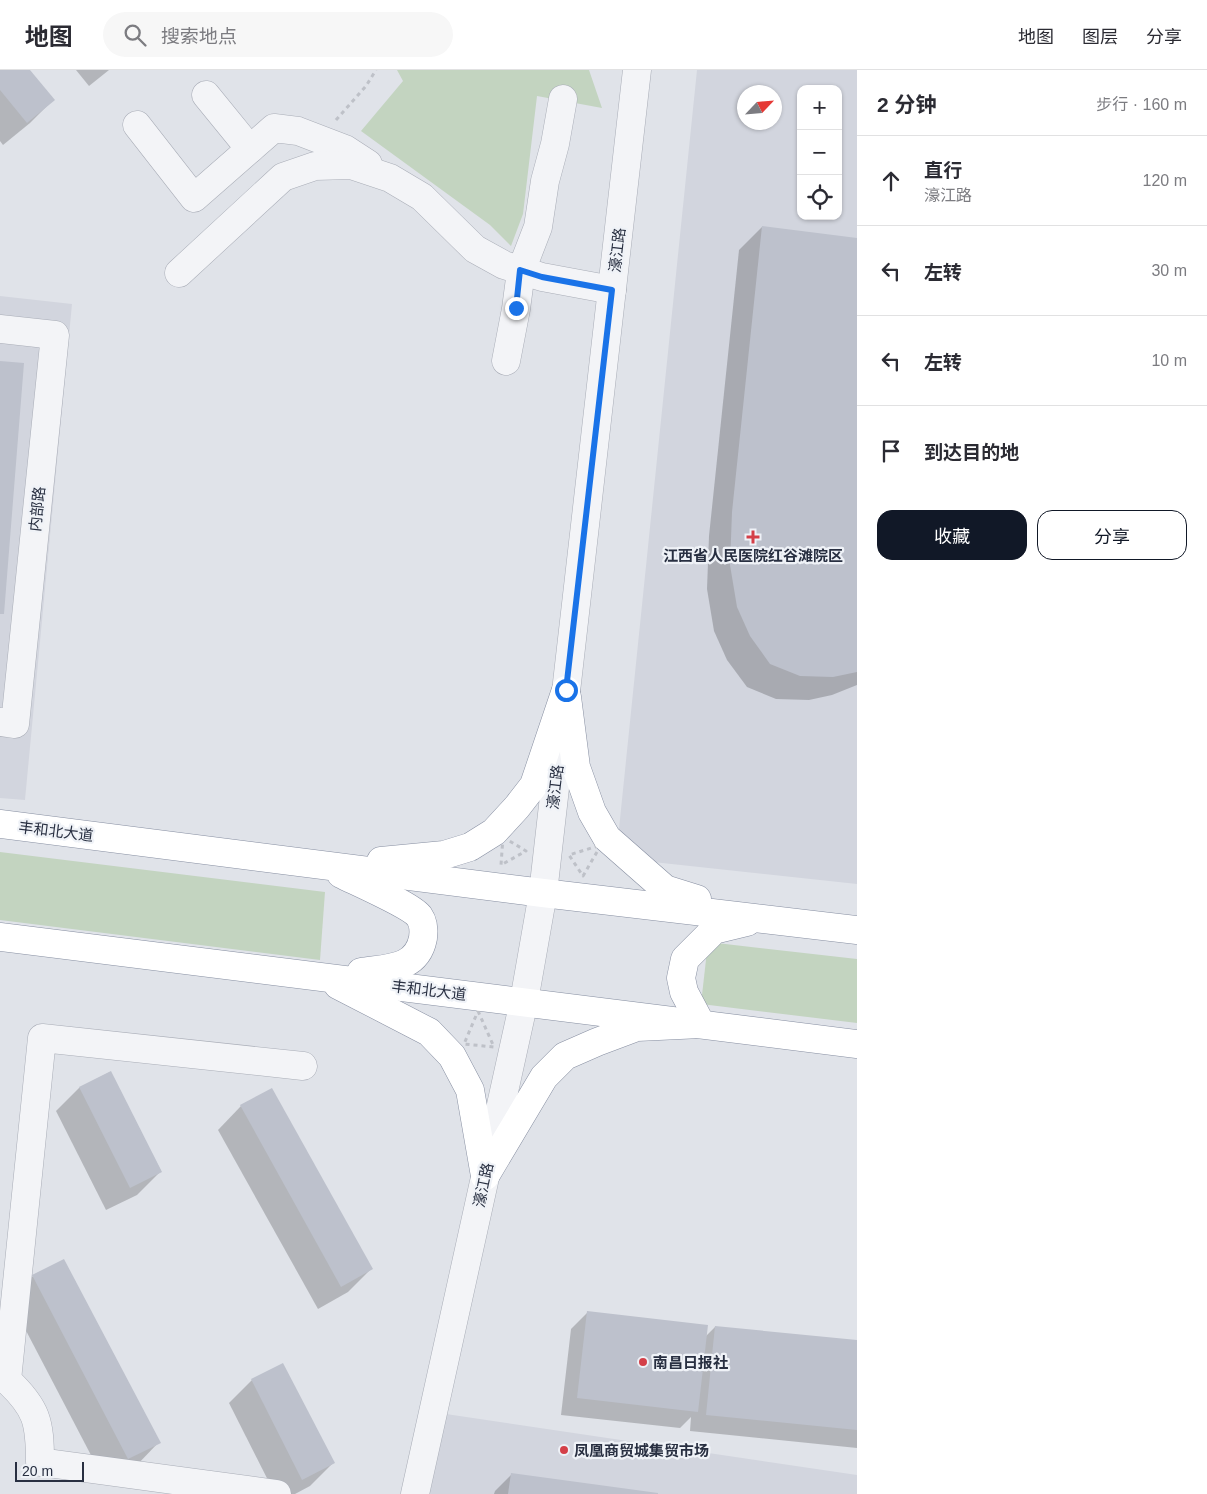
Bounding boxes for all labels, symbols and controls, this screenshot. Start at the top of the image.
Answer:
search box [103,12,453,57]
icon: search [121,21,149,49]
text: 地图 [25,23,73,50]
text: 搜索地点 [161,26,237,47]
text: 地图 [1018,27,1054,47]
text: 图层 [1082,27,1118,47]
text: 分享 [1146,27,1182,47]
north arrow [737,85,782,130]
map controls [797,85,842,220]
button: + [797,85,842,130]
text: 2 分钟 [877,93,937,116]
text: 步行 · 160 m [1096,96,1187,113]
button: − [797,130,842,175]
text: 直行 [924,160,962,181]
icon: ahead [877,167,905,195]
text: 120 m [1143,172,1187,189]
button: locate [797,175,842,220]
text: 濠江路 [924,187,972,204]
street label: 濠江路 [606,227,628,273]
icon: left [877,257,905,285]
text: 左转 [924,262,962,283]
text: 30 m [1151,262,1187,279]
route end [505,297,528,320]
icon: left [877,347,905,375]
text: 左转 [924,352,962,373]
text: 10 m [1151,352,1187,369]
icon: arrive [877,437,905,465]
text: 到达目的地 [924,442,1019,463]
street label: 内部路 [26,486,48,532]
button: 收藏 [877,510,1027,560]
button: 分享 [1037,510,1187,560]
marker: 江西省人民医院红谷滩院区 [746,530,760,544]
place label: 江西省人民医院红谷滩院区 [663,547,843,564]
route start [555,679,578,702]
street label: 濠江路 [544,764,566,810]
street label: 丰和北大道 [18,818,94,844]
street label: 丰和北大道 [391,977,467,1003]
street label: 濠江路 [470,1161,496,1209]
place label: 南昌日报社 [653,1354,728,1371]
marker: 南昌日报社 [637,1356,649,1368]
place label: 凤凰商贸城集贸市场 [574,1442,709,1459]
marker: 凤凰商贸城集贸市场 [558,1444,570,1456]
scale bar [15,1459,84,1482]
text: 20 m [22,1463,53,1479]

